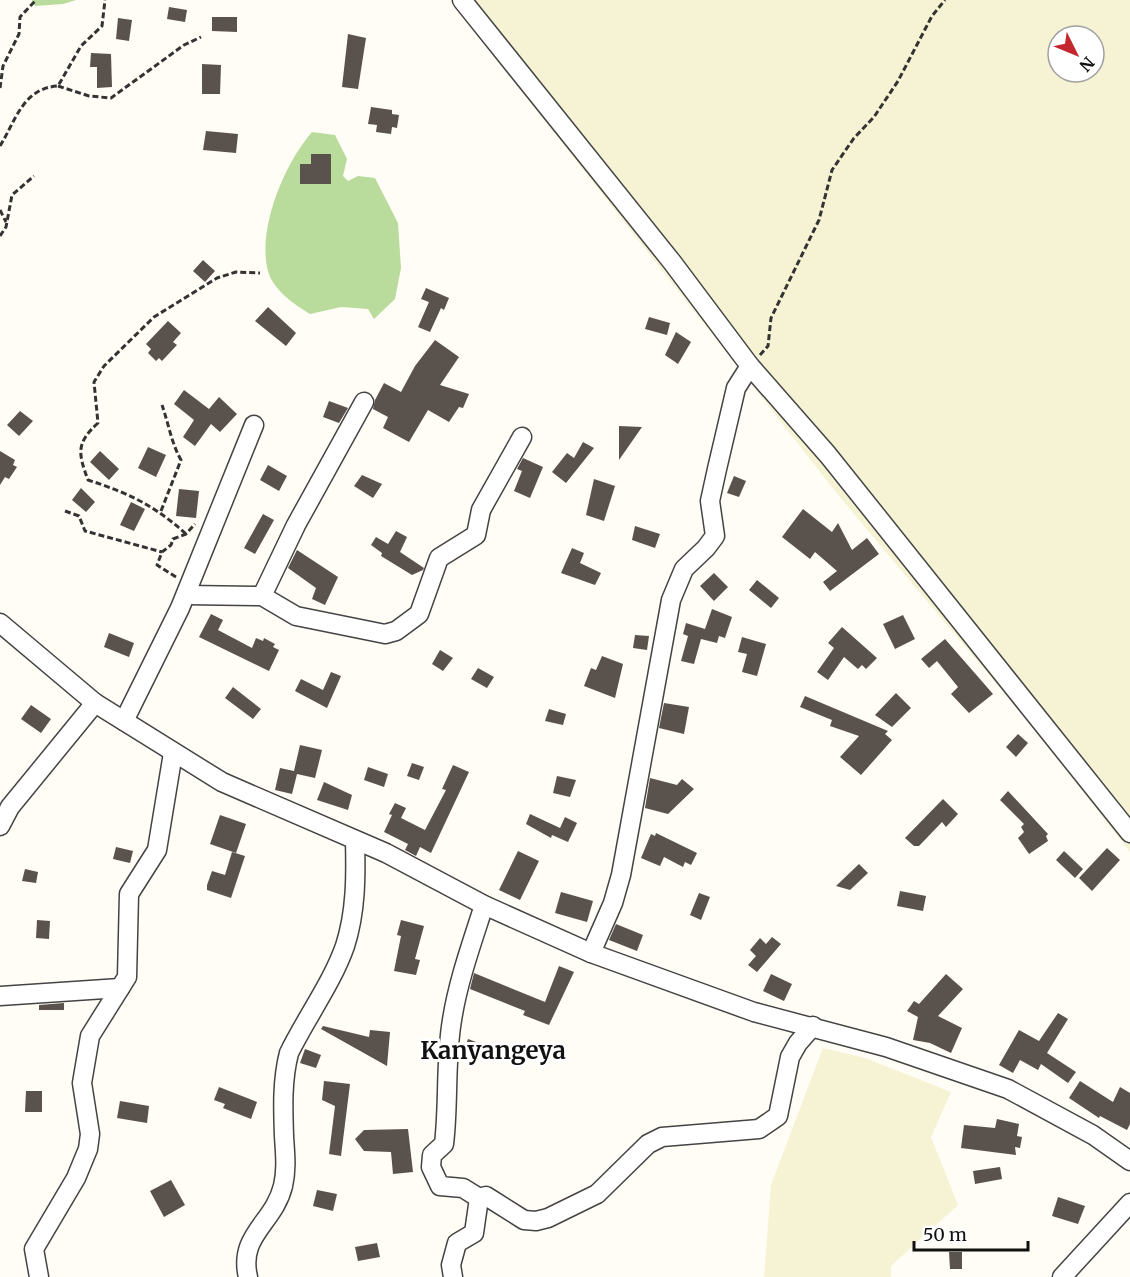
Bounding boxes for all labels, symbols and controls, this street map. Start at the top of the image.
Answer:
north arrow [1046,24,1106,84]
text: N [1075,53,1099,76]
district label: Kanyangeya [420,1035,566,1066]
scale bar [914,1214,1028,1252]
text: 50 m [923,1223,967,1246]

